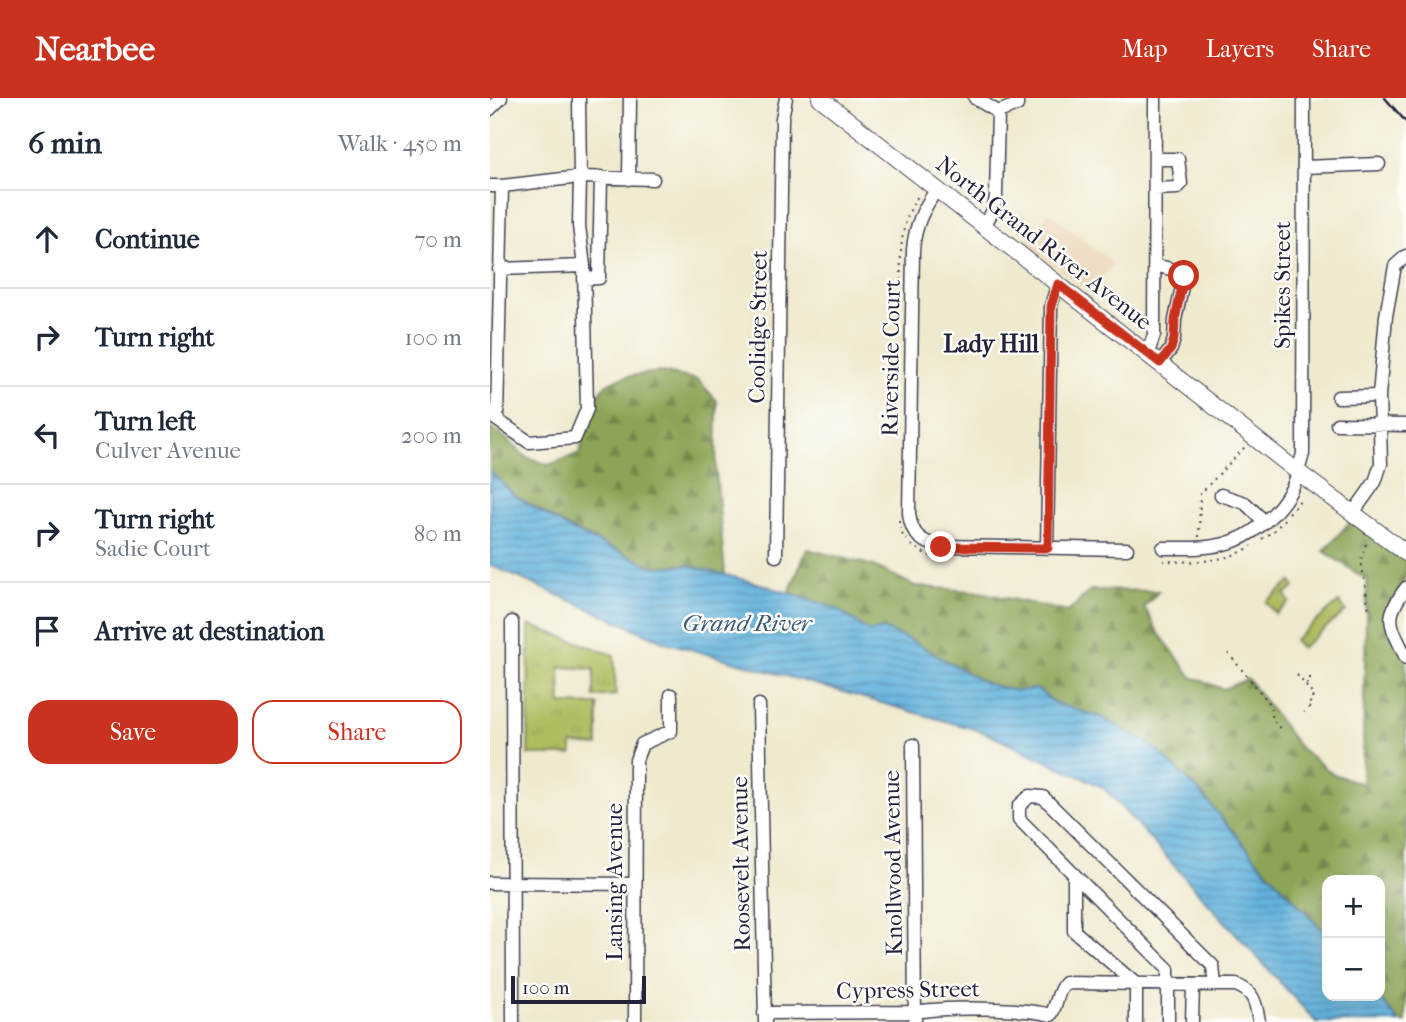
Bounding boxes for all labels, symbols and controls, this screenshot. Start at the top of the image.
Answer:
text: Nearbee [35,30,155,69]
text: Map [1122,35,1168,63]
text: Layers [1206,35,1274,63]
text: Share [1312,35,1371,63]
text: 6 min [28,126,102,161]
text: Walk · 450 m [338,130,462,157]
street label: North Grand River Avenue [931,150,1157,336]
icon: ahead [28,220,66,258]
street label: Spikes Street [1269,221,1296,349]
text: Continue [95,224,200,255]
text: 70 m [414,226,462,253]
street label: Coolidge Street [743,250,773,404]
route start [1168,260,1199,291]
street label: Riverside Court [876,279,906,437]
icon: right [28,318,66,356]
text: Turn right [95,322,215,353]
text: 100 m [404,324,462,351]
district label: Lady Hill [943,330,1039,358]
text: Turn left [95,406,196,437]
icon: left [28,416,66,454]
text: 200 m [401,422,462,449]
text: Culver Avenue [95,437,241,464]
text: Turn right [95,504,215,535]
icon: right [28,514,66,552]
text: 80 m [414,520,462,547]
route end [925,531,956,562]
text: Sadie Court [95,535,211,562]
water label: Grand River [682,609,814,637]
icon: arrive [28,612,66,650]
text: Arrive at destination [95,616,325,647]
button: Save [28,700,238,764]
button: Share [252,700,462,764]
street label: Knollwood Avenue [878,770,908,956]
street label: Roosevelt Avenue [726,776,756,952]
street label: Lansing Avenue [601,803,628,961]
map controls [1322,875,1385,1001]
button: + [1322,875,1385,938]
button: − [1322,938,1385,1001]
scale bar [511,973,646,1005]
street label: Cypress Street [836,975,980,1005]
text: 100 m [522,977,570,999]

